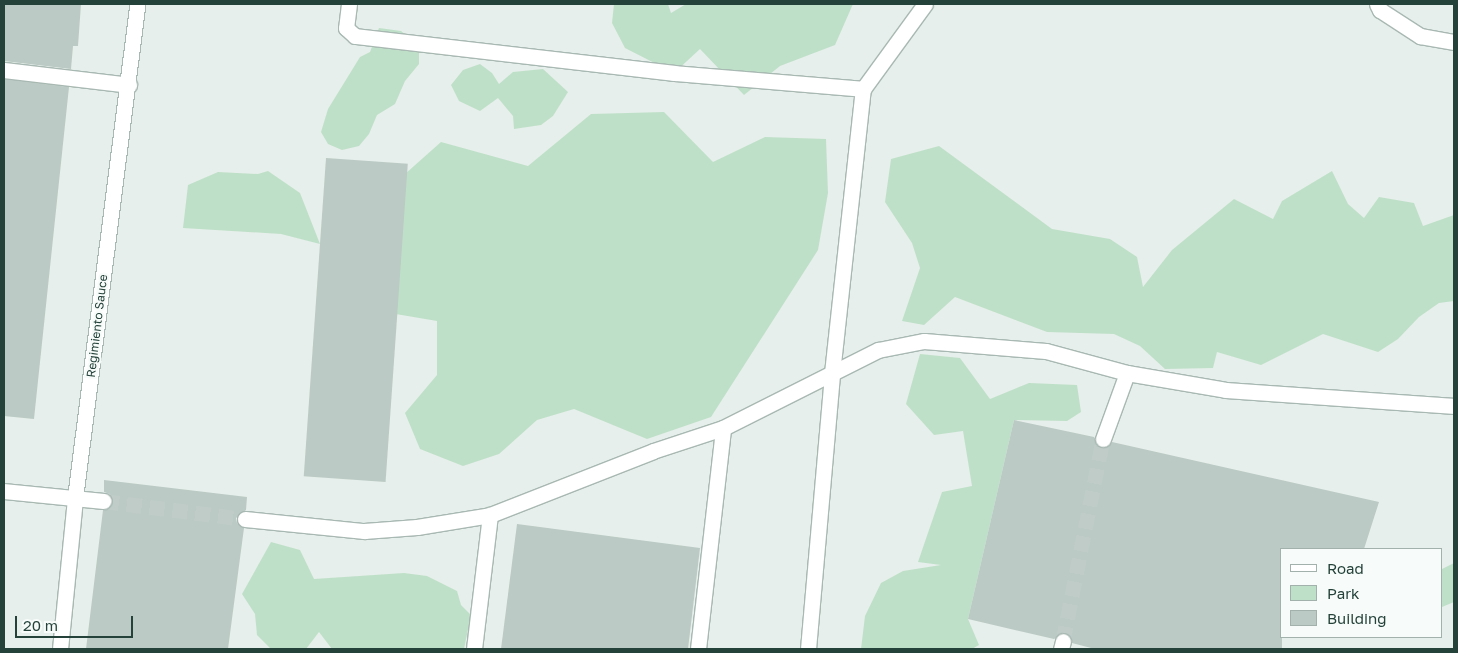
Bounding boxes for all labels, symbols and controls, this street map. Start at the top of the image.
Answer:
street label: Regimiento Sauce [84,274,110,378]
legend [1280,548,1443,638]
text: Road [1327,559,1364,577]
text: Park [1327,584,1359,602]
scale bar [18,606,135,638]
text: Building [1327,609,1387,627]
text: 20 m [23,616,58,634]

